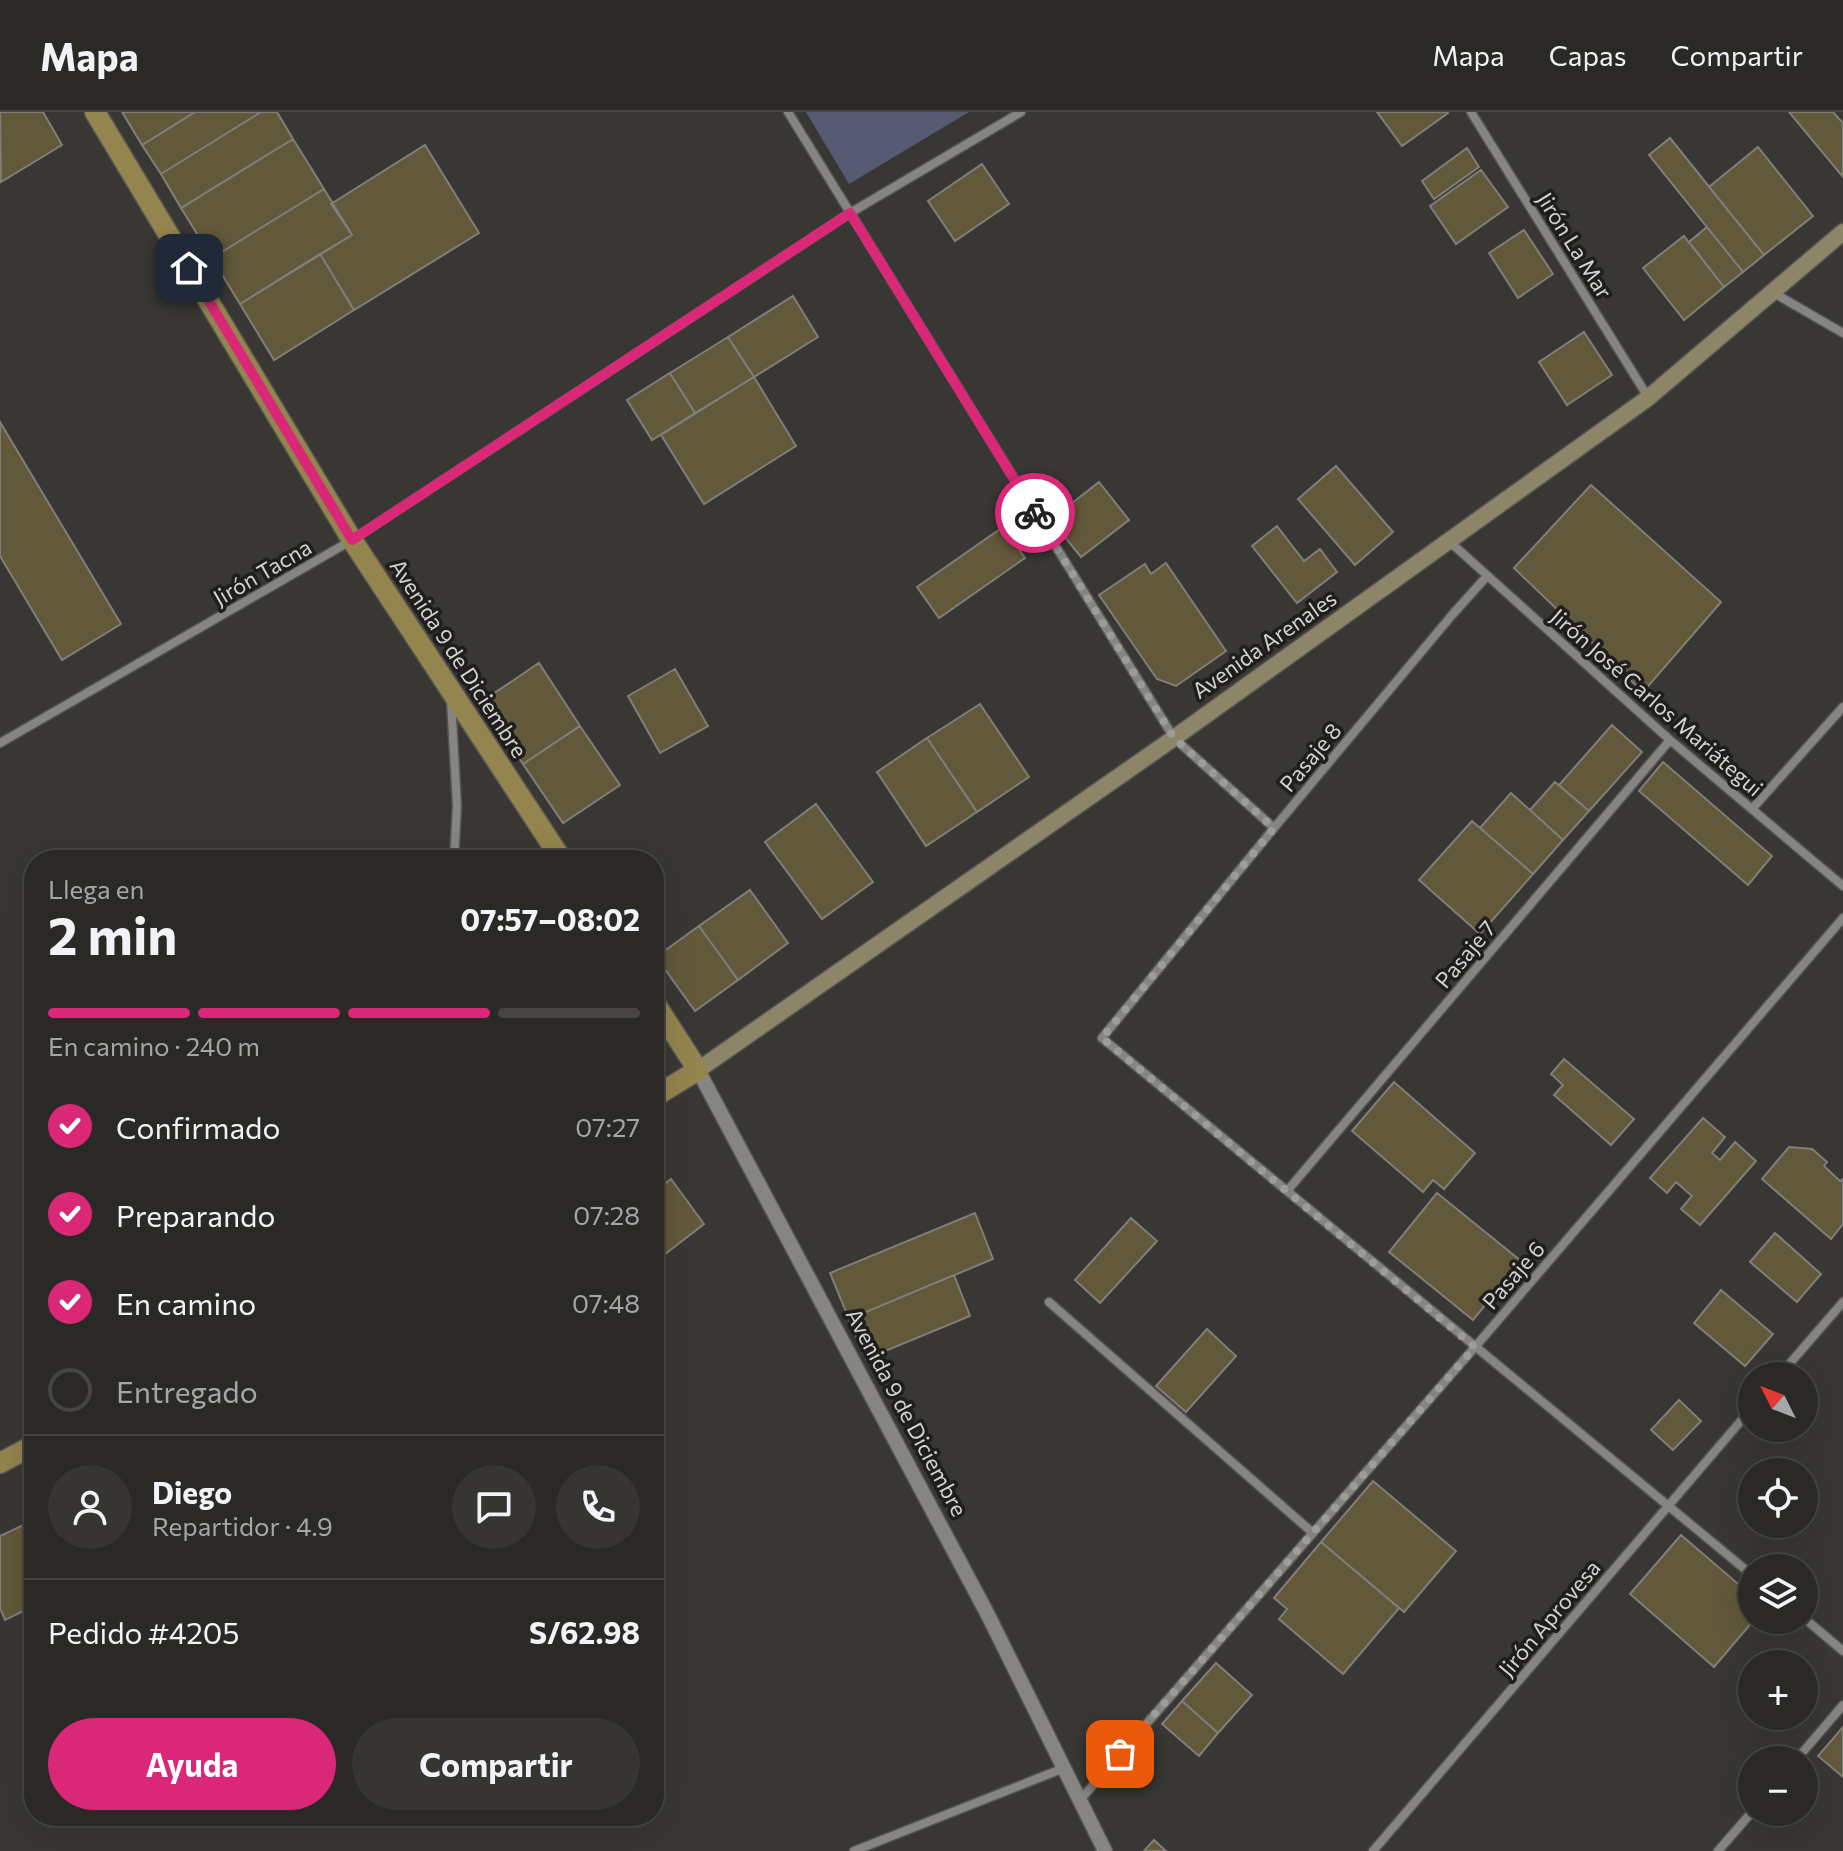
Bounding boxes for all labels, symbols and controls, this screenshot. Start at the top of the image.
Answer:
text: Mapa [40,32,139,79]
text: Mapa [1432,38,1505,72]
text: Capas [1549,38,1626,72]
text: Compartir [1670,38,1803,72]
street label: Jirón La Mar [1532,187,1618,303]
pin [155,234,223,302]
icon: home [167,246,211,290]
courier [995,473,1075,553]
icon: bike [1013,491,1057,535]
street label: Jirón Tacna [208,533,316,611]
street label: Avenida 9 de Diciembre [385,553,533,763]
street label: Avenida Arenales [1187,584,1341,704]
street label: Jirón José Carlos Mariátegui [1545,603,1769,801]
street label: Pasaje 8 [1273,717,1347,797]
text: Llega en [48,873,144,904]
text: 07:57–08:02 [460,900,640,937]
text: 2 min [48,902,177,966]
street label: Pasaje 7 [1429,915,1501,993]
text: En camino · 240 m [48,1030,260,1061]
icon: check [48,1104,92,1148]
text: Confirmado [116,1108,280,1145]
text: 07:27 [575,1111,640,1142]
icon: check [48,1192,92,1236]
text: Preparando [116,1196,275,1233]
text: 07:28 [573,1199,640,1230]
street label: Pasaje 6 [1476,1235,1550,1315]
icon: check [48,1280,92,1324]
text: En camino [116,1284,256,1321]
text: 07:48 [572,1287,640,1318]
street label: Avenida 9 de Diciembre [841,1303,973,1521]
north arrow [1738,1362,1818,1442]
map controls [1738,1362,1818,1826]
text: Entregado [116,1372,258,1409]
button: locate [1738,1458,1818,1538]
button: person [48,1465,132,1549]
button: chat [452,1465,536,1549]
button: phone [556,1465,640,1549]
text: Diego [152,1473,232,1510]
text: Repartidor · 4.9 [152,1510,333,1541]
street label: Jirón Aprovesa [1492,1554,1606,1682]
button: layers [1738,1554,1818,1634]
text: Pedido #4205 [48,1613,240,1650]
text: S/62.98 [529,1613,640,1650]
button: + [1738,1650,1818,1730]
button: Ayuda [48,1718,336,1810]
button: Compartir [352,1718,640,1810]
pin [1086,1720,1154,1788]
icon: bag [1098,1732,1142,1776]
button: − [1738,1746,1818,1826]

